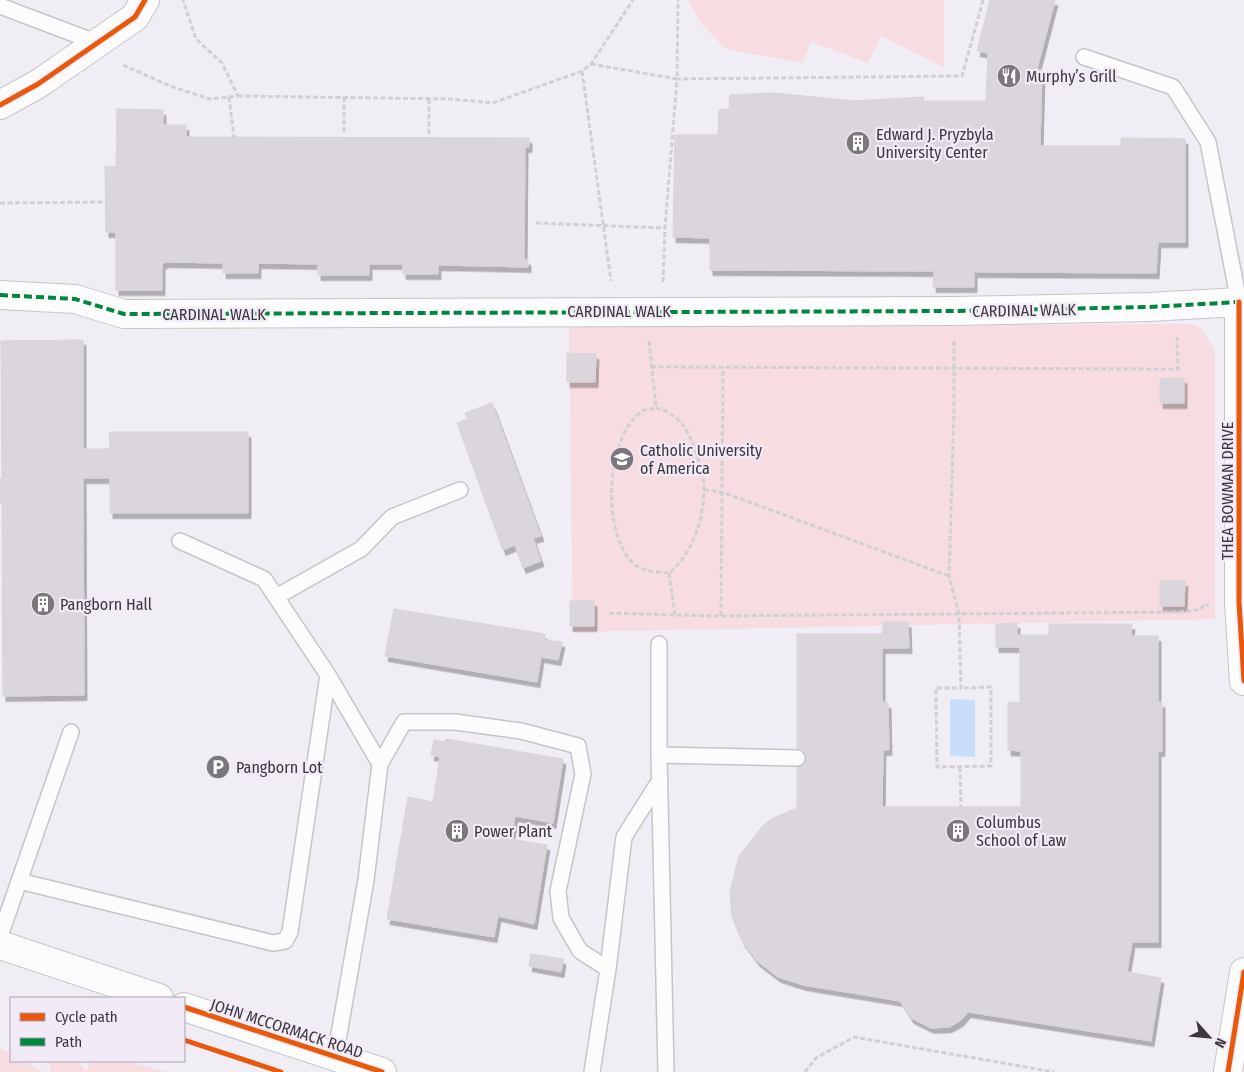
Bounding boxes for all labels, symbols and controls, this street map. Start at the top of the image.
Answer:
restaurant icon: Murphy’s Grill [996,63,1022,89]
place label: Murphy’s Grill [1026,67,1116,86]
place label: Edward J. Pryzbyla University Center [876,125,994,162]
building icon: Edward J. Pryzbyla University Center [845,130,871,156]
street label: CARDINAL WALK [972,300,1077,321]
street label: CARDINAL WALK [567,302,671,321]
street label: CARDINAL WALK [162,305,266,324]
street label: THEA BOWMAN DRIVE [1218,422,1237,560]
place label: Catholic University of America [640,441,763,478]
school or university icon: Catholic University of America [609,446,635,472]
building icon: Pangborn Hall [30,591,56,617]
place label: Pangborn Hall [60,595,152,614]
parking icon: Pangborn Lot [205,754,231,780]
place label: Pangborn Lot [236,758,323,777]
place label: Columbus School of Law [976,813,1067,850]
building icon: Power Plant [444,818,470,844]
building icon: Columbus School of Law [945,818,971,844]
place label: Power Plant [474,822,553,841]
street label: JOHN MCCORMACK ROAD [208,995,366,1062]
legend [10,997,185,1062]
text: Cycle path [55,1008,118,1026]
north arrow [1184,1012,1234,1062]
text: Path [55,1033,82,1051]
text: N [1211,1035,1230,1050]

